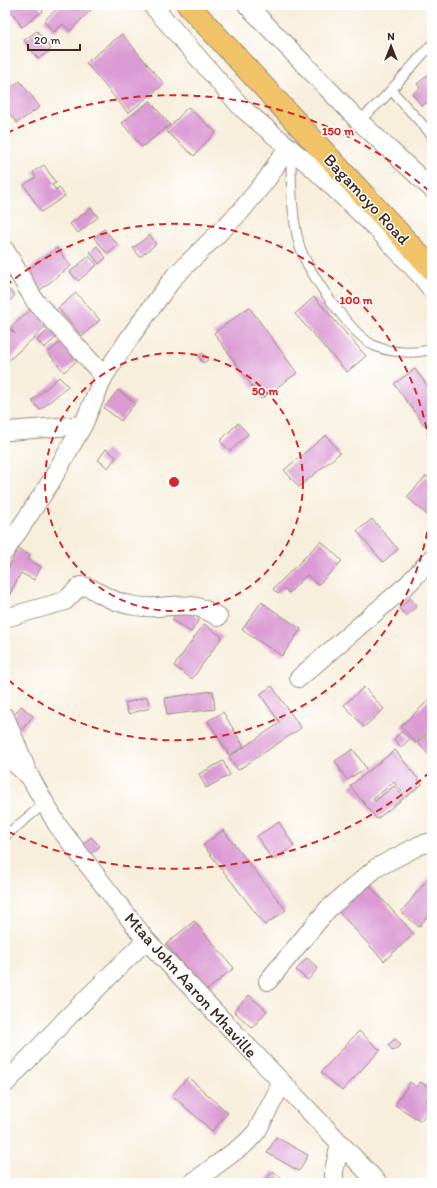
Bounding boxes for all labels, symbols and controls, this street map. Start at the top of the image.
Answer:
scale bar [28,26,80,52]
north arrow [371,26,411,66]
text: N [387,30,395,43]
text: 20 m [34,33,61,47]
text: 150 m [322,124,355,138]
street label: Bagamoyo Road [320,149,415,249]
text: 100 m [339,293,373,307]
text: 50 m [252,384,279,398]
centre of rings [167,475,181,489]
street label: Mtaa John Aaron Mhaville [120,908,262,1062]

